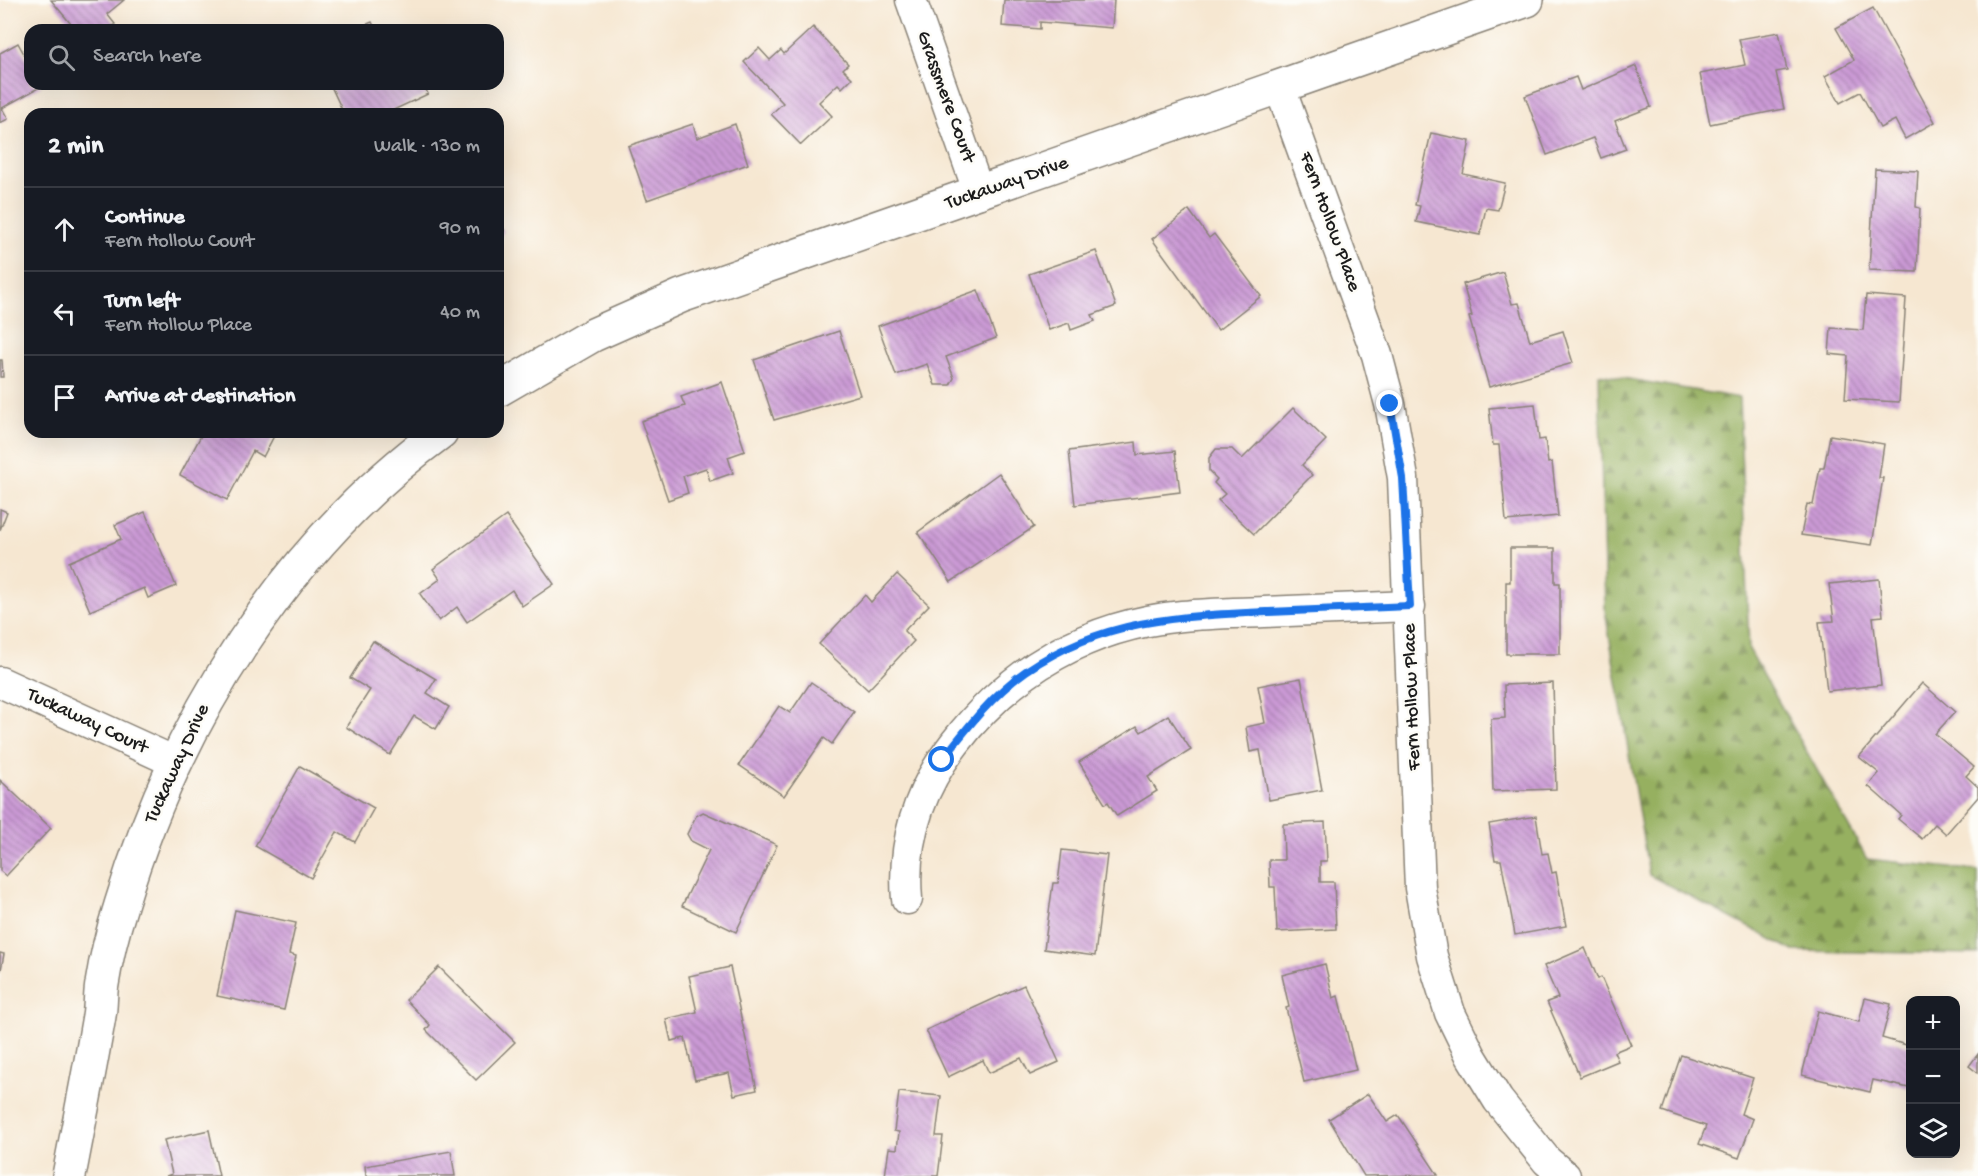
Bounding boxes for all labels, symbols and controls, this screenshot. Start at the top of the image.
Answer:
search box [24,24,504,90]
street label: Grassmere Court [911,28,980,168]
icon: search [45,41,78,74]
text: Search here [93,44,201,70]
text: 2 min [48,132,103,163]
text: Walk · 130 m [374,136,480,159]
street label: Fern Hollow Place [1293,148,1365,296]
street label: Tuckaway Drive [941,152,1072,216]
text: Continue [105,205,185,231]
icon: ahead [48,213,81,246]
text: 90 m [440,218,480,241]
text: Fern Hollow Court [105,231,254,254]
text: Turn left [105,289,179,315]
icon: left [48,297,81,330]
text: 40 m [440,302,480,325]
text: Fern Hollow Place [105,315,252,338]
icon: arrive [48,381,81,414]
text: Arrive at destination [105,384,295,410]
route end [1376,390,1402,416]
street label: Fern Hollow Place [1399,623,1427,772]
street label: Tuckaway Court [22,683,153,761]
street label: Tuckaway Drive [140,700,216,828]
route start [928,746,954,772]
map controls [1906,996,1960,1158]
button: + [1906,996,1960,1050]
button: − [1906,1050,1960,1104]
button: layers [1906,1104,1960,1158]

